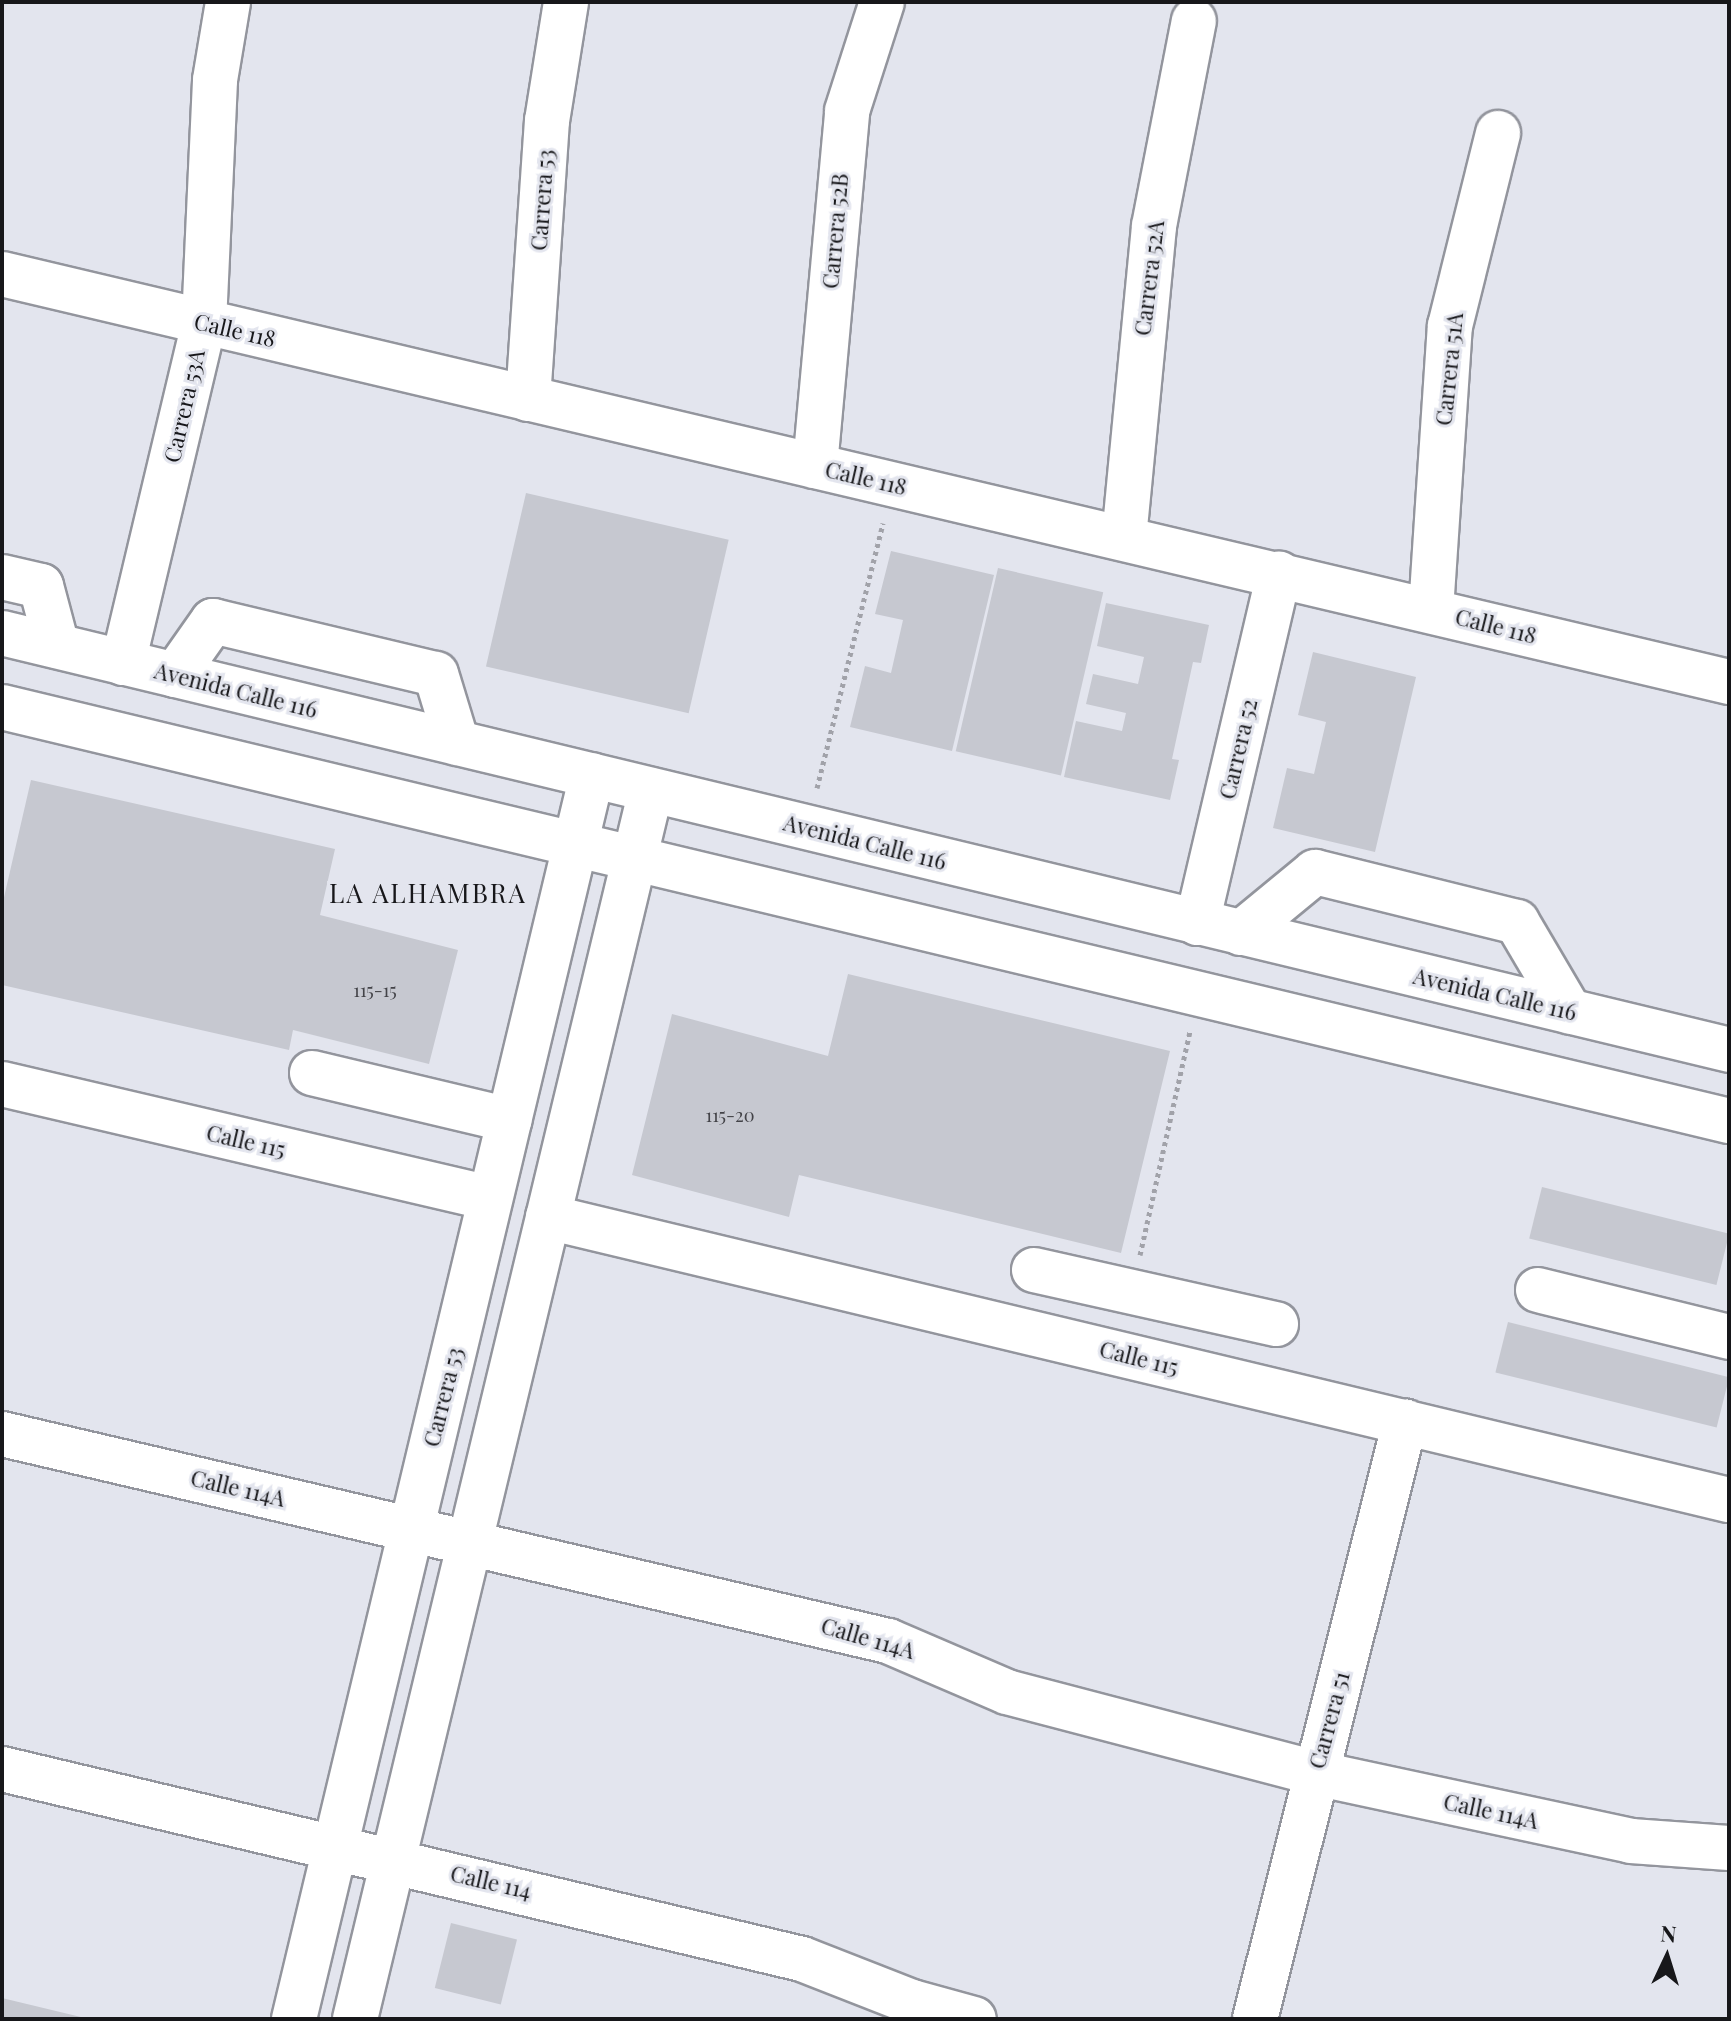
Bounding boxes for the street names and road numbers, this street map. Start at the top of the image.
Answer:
street label: Carrera 53 [525,148,559,252]
street label: Carrera 52B [817,172,853,290]
street label: Carrera 52A [1129,219,1169,337]
street label: Calle 118 [192,308,278,352]
street label: Carrera 51A [1430,311,1468,427]
street label: Carrera 53A [158,347,210,465]
street label: Calle 118 [823,456,909,500]
street label: Calle 118 [1453,603,1539,649]
street label: Avenida Calle 116 [152,657,320,723]
street label: Carrera 52 [1214,696,1262,802]
street label: Avenida Calle 116 [781,809,949,875]
street label: Avenida Calle 116 [1411,962,1579,1026]
street label: Calle 115 [204,1119,288,1163]
street label: Calle 115 [1097,1335,1181,1381]
street label: Carrera 53 [418,1344,468,1450]
street label: Calle 114A [188,1464,288,1512]
street label: Calle 114A [818,1612,918,1664]
street label: Carrera 51 [1303,1668,1355,1772]
street label: Calle 114A [1441,1788,1541,1834]
street label: Calle 114 [448,1860,534,1904]

